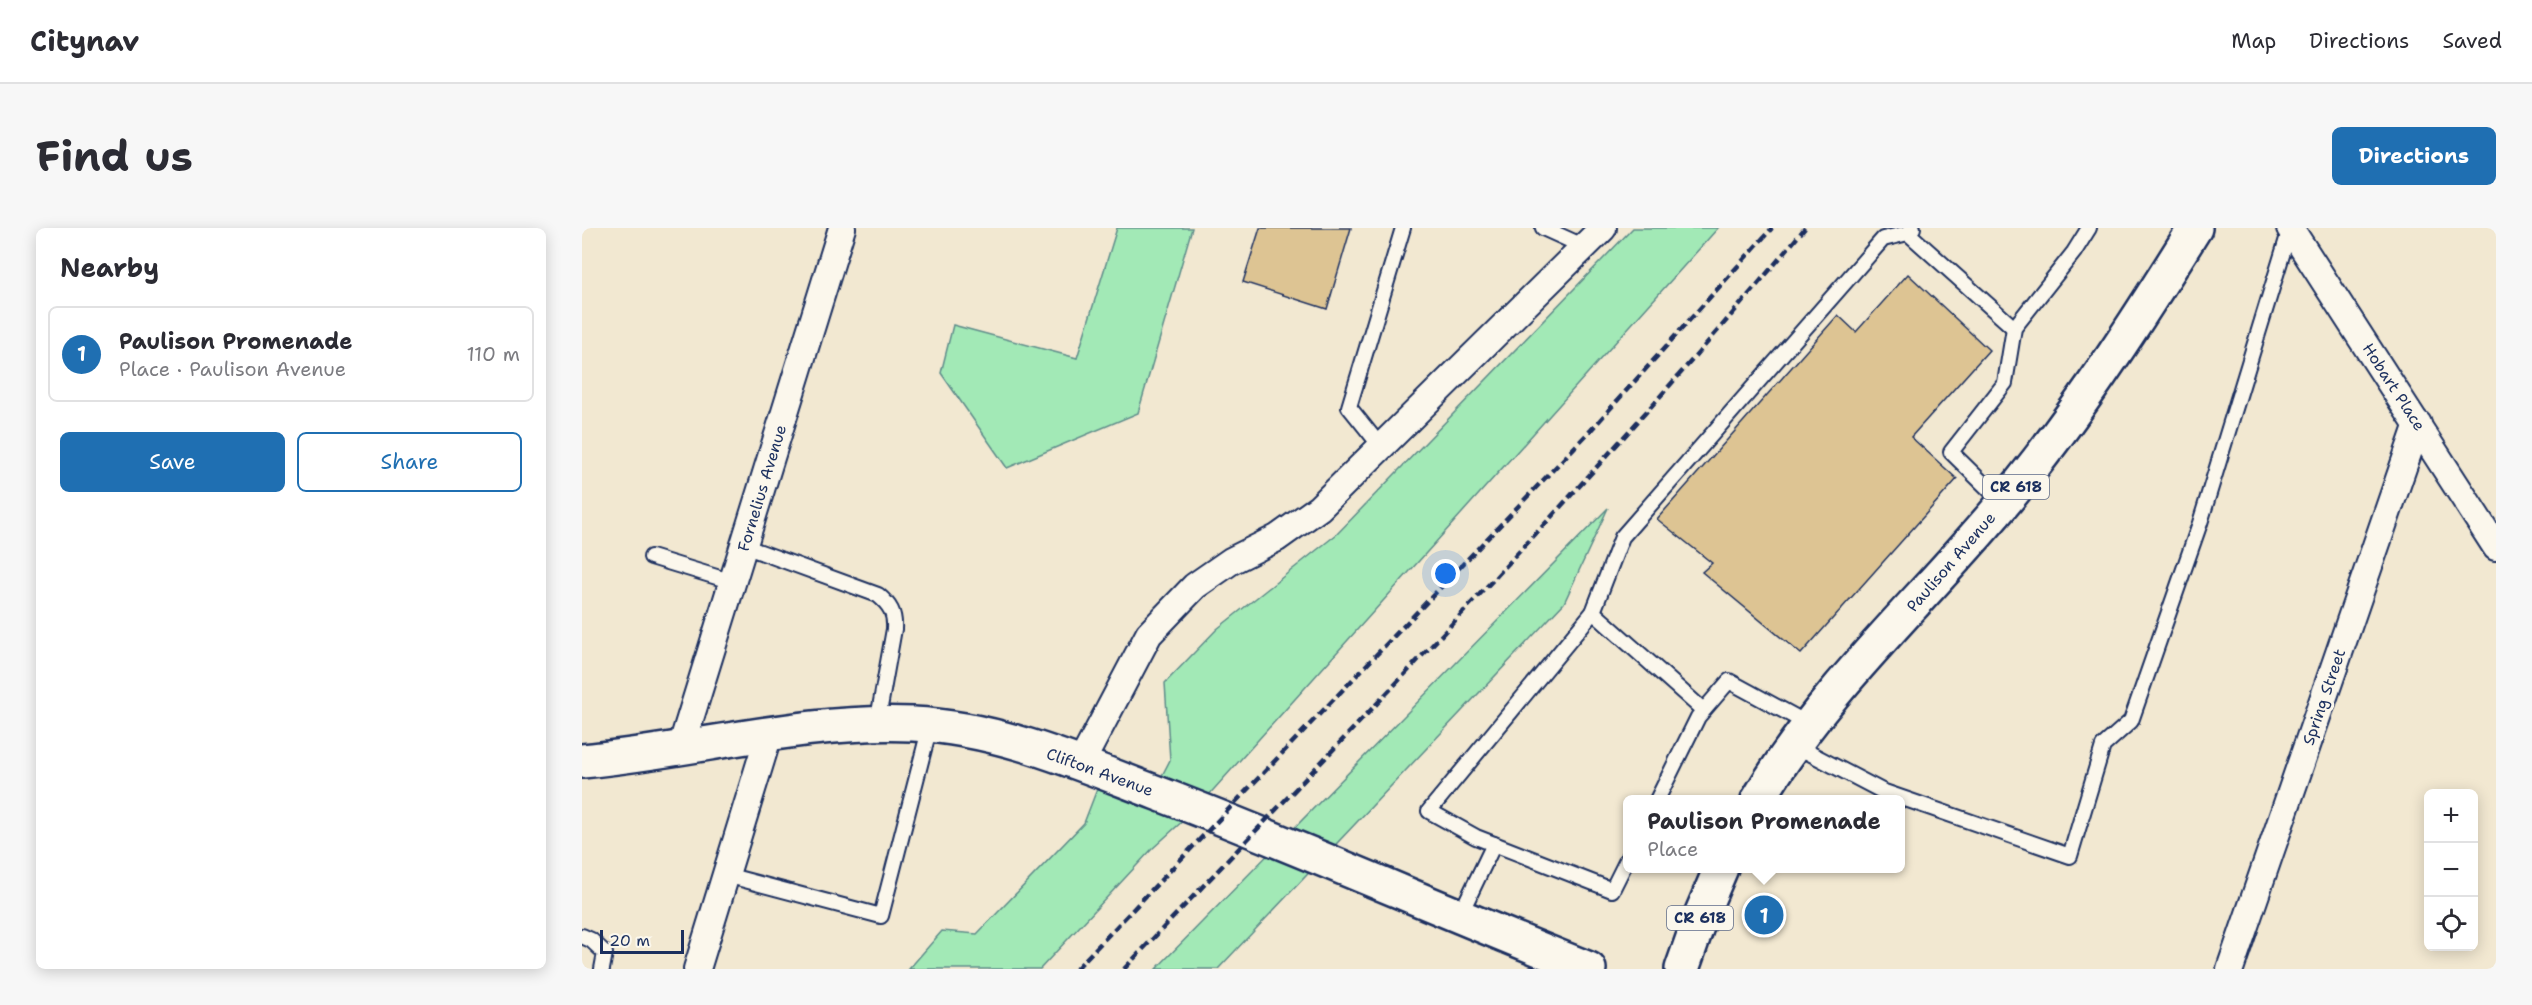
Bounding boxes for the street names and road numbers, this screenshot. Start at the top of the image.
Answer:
street label: Hobart Place [2358,339,2430,435]
street label: Fornelius Avenue [733,422,791,554]
road number: CR 618 [1983,475,2049,499]
street label: Paulison Avenue [1902,508,2000,616]
street label: Spring Street [2298,646,2350,748]
street label: Clifton Avenue [1044,743,1156,801]
road number: CR 618 [1667,906,1733,930]

